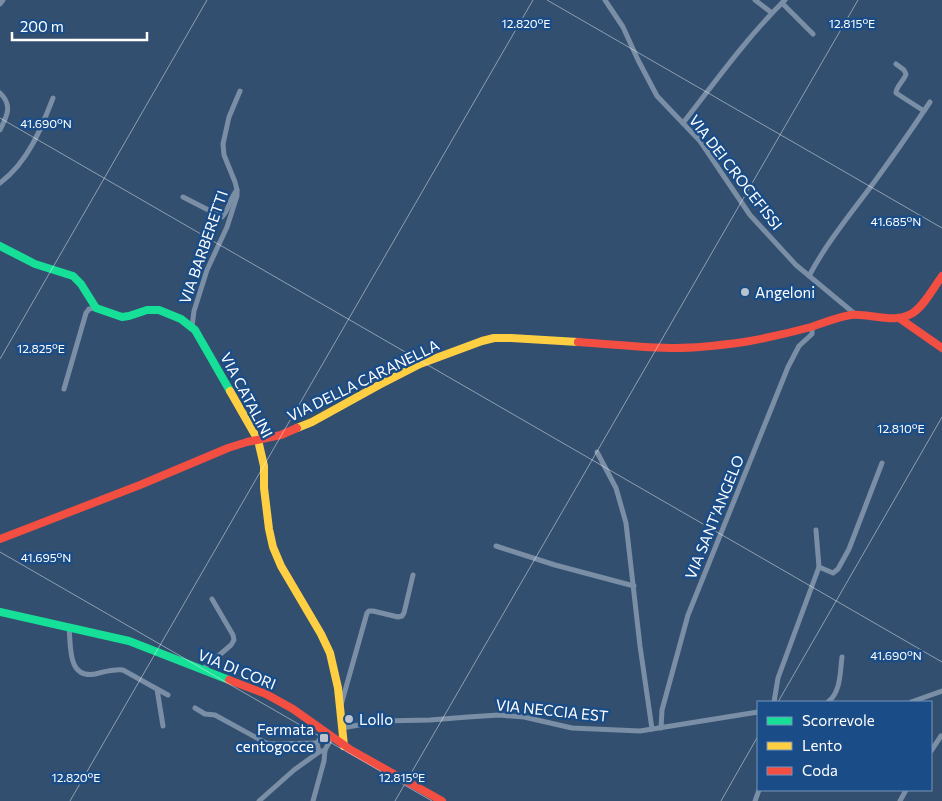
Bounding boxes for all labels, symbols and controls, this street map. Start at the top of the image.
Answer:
scale bar [12,10,148,42]
text: 12.820°E [502,16,550,30]
text: 12.815°E [829,16,875,30]
text: 200 m [20,17,64,35]
street label: VIA DEI CROCEFISSI [686,111,786,233]
text: 41.690°N [20,116,72,130]
street label: VIA BARBERETTI [175,188,231,306]
text: 41.685°N [871,214,921,228]
place label: Angeloni [755,283,815,301]
marker: Angeloni [739,286,751,298]
street label: VIA DELLA CARANELLA [284,335,442,425]
text: 12.825°E [17,341,65,355]
street label: VIA CATALINI [217,349,277,441]
text: 12.810°E [877,421,925,435]
street label: VIA SANT'ANGELO [681,452,747,582]
text: 41.695°N [21,550,71,564]
street label: VIA DI CORI [195,645,279,693]
text: 41.690°N [870,648,922,662]
street label: VIA NECCIA EST [495,695,610,725]
legend [757,701,932,791]
place label: Lollo [359,710,393,728]
text: Scorrevole [802,711,875,729]
marker: Lollo [343,713,355,725]
place label: Fermata centogocce [235,720,314,755]
marker: Fermata centogocce [318,732,330,744]
text: Lento [802,736,842,754]
text: Coda [802,761,838,779]
text: 12.820°E [52,770,100,784]
text: 12.815°E [379,770,425,784]

